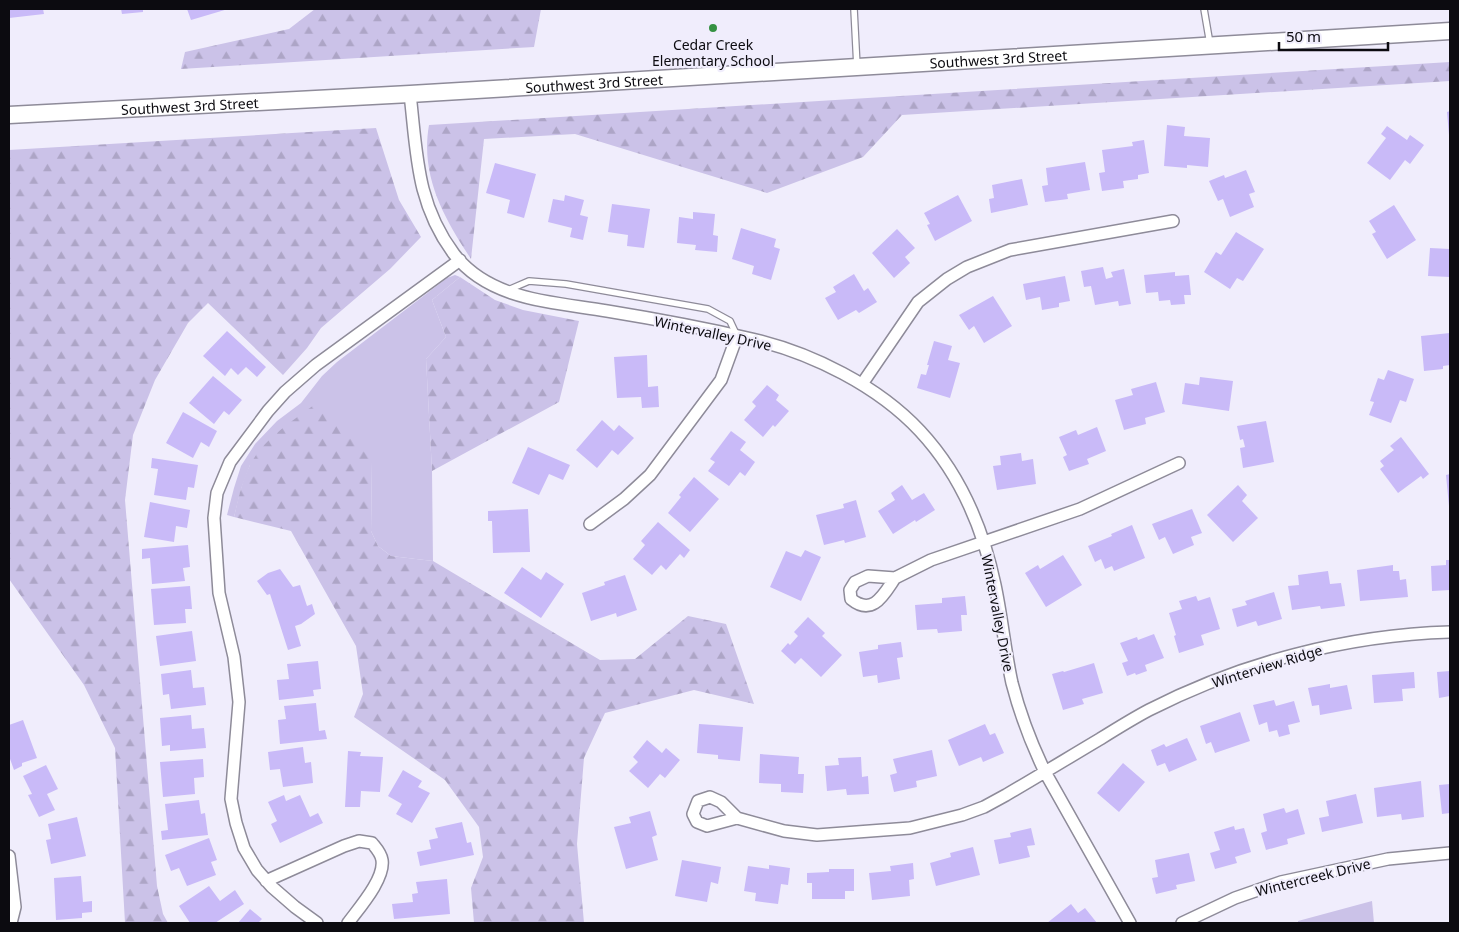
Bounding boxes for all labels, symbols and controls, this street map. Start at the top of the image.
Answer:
scale bar [1279,20,1388,52]
marker: Cedar Creek Elementary School [707,22,719,34]
text: 50 m [1286,26,1321,46]
place label: Cedar Creek Elementary School [652,35,774,70]
street label: Southwest 3rd Street [929,45,1068,72]
street label: Southwest 3rd Street [525,69,663,96]
street label: Southwest 3rd Street [120,92,259,119]
street label: Wintervalley Drive [653,311,773,355]
street label: Wintervalley Drive [977,553,1019,673]
street label: Winterview Ridge [1210,640,1325,692]
street label: Wintercreek Drive [1254,854,1372,900]

